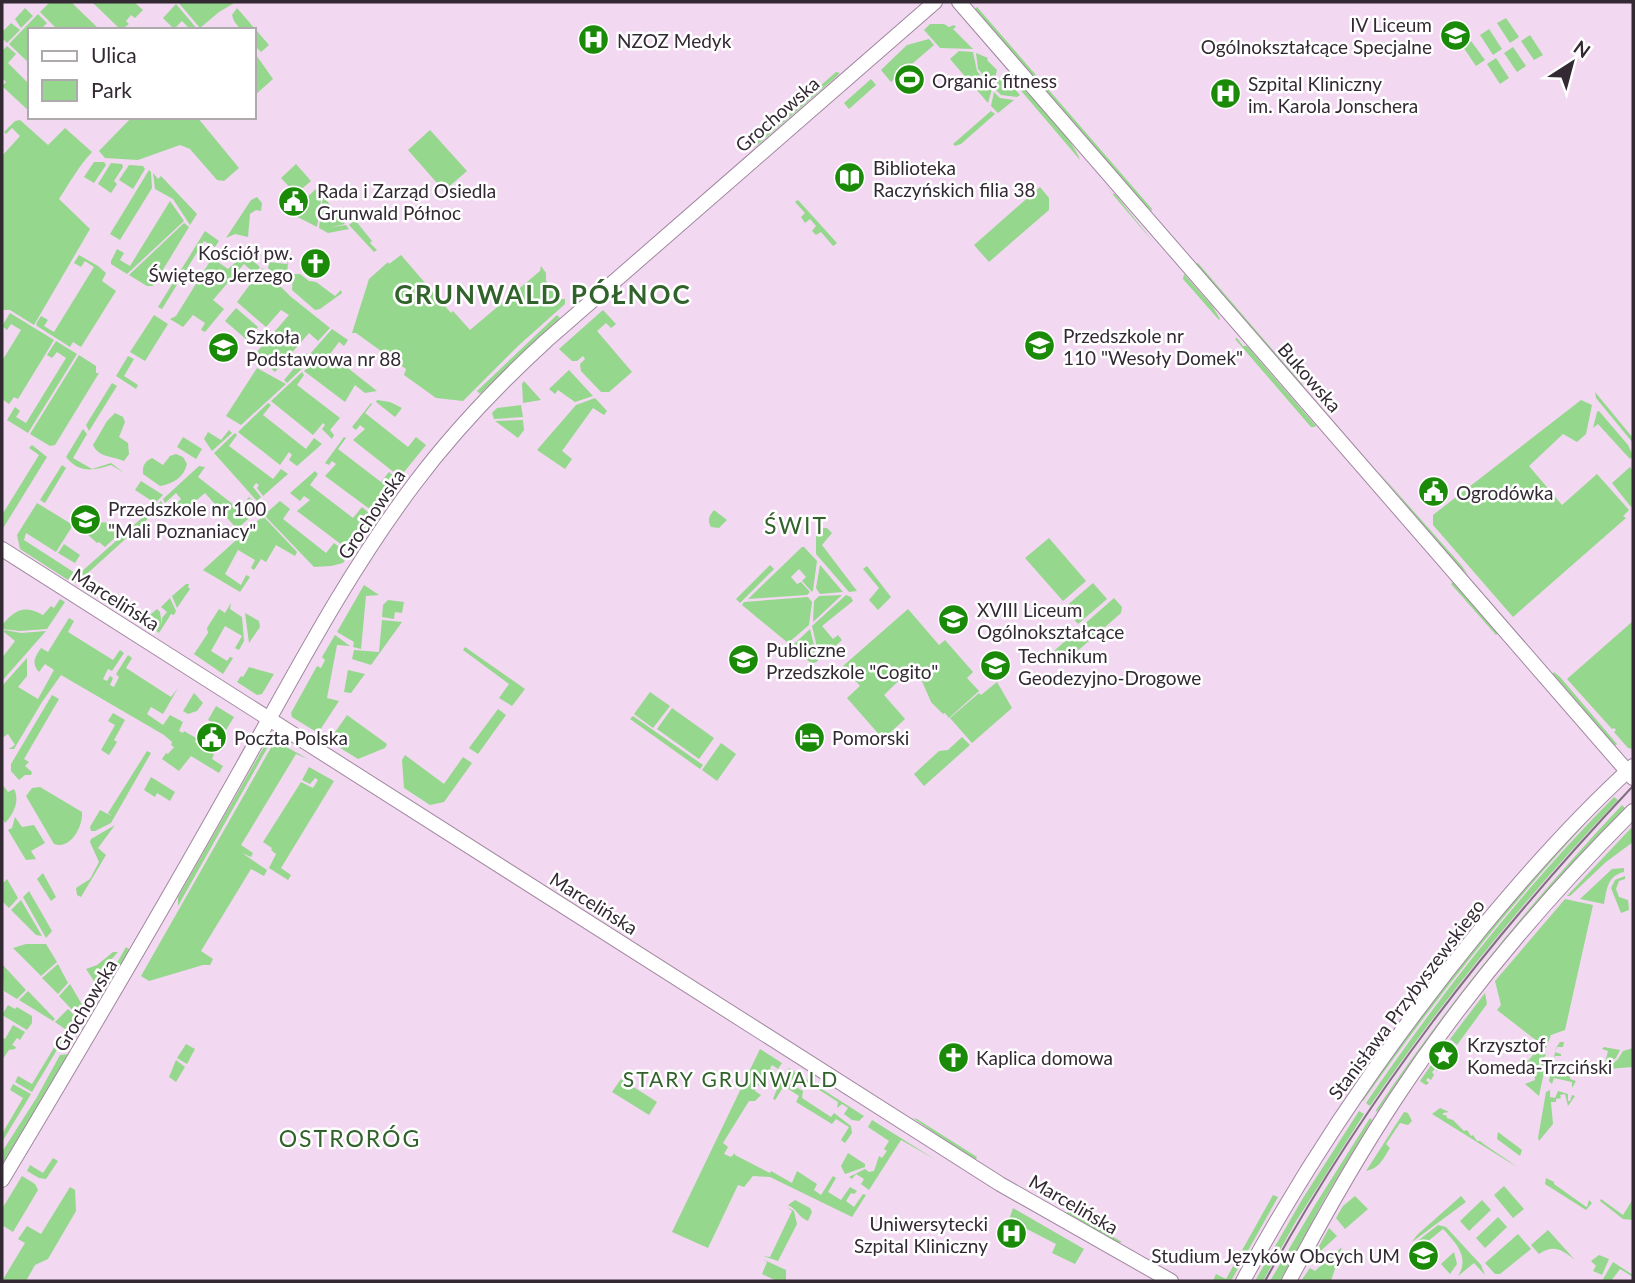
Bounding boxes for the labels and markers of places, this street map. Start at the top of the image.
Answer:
place label: IV Liceum Ogólnokształcące Specjalne [1201,13,1432,58]
school or university icon: IV Liceum Ogólnokształcące Specjalne [1438,18,1472,52]
hospital icon: NZOZ Medyk [577,23,611,57]
place label: NZOZ Medyk [617,29,732,52]
sports icon: Organic fitness [892,63,926,97]
place label: Organic fitness [932,69,1057,92]
place label: Szpital Kliniczny im. Karola Jonschera [1248,72,1418,117]
hospital icon: Szpital Kliniczny im. Karola Jonschera [1208,77,1242,111]
place label: Biblioteka Raczyńskich filia 38 [873,156,1036,201]
library icon: Biblioteka Raczyńskich filia 38 [833,161,867,195]
place label: Rada i Zarząd Osiedla Grunwald Północ [317,179,496,224]
public building icon: Rada i Zarząd Osiedla Grunwald Północ [277,184,311,218]
place label: Kościół pw. Świętego Jerzego [148,241,293,286]
church icon: Kościół pw. Świętego Jerzego [299,246,333,280]
place label: Przedszkole nr 110 "Wesoły Domek" [1063,324,1243,369]
place label: Szkoła Podstawowa nr 88 [246,325,401,370]
school or university icon: Przedszkole nr 110 "Wesoły Domek" [1023,329,1057,363]
school or university icon: Szkoła Podstawowa nr 88 [206,330,240,364]
public building icon: Ogrodówka [1416,475,1450,509]
place label: Ogrodówka [1456,481,1553,504]
place label: Przedszkole nr 100 "Mali Poznaniacy" [108,497,266,542]
school or university icon: Przedszkole nr 100 "Mali Poznaniacy" [68,502,102,536]
place label: XVIII Liceum Ogólnokształcące [977,598,1124,643]
school or university icon: XVIII Liceum Ogólnokształcące [937,603,971,637]
place label: Publiczne Przedszkole "Cogito" [766,638,938,683]
school or university icon: Publiczne Przedszkole "Cogito" [726,643,760,677]
place label: Technikum Geodezyjno-Drogowe [1018,644,1201,689]
school or university icon: Technikum Geodezyjno-Drogowe [978,649,1012,683]
public building icon: Poczta Polska [194,720,228,754]
hotel icon: Pomorski [792,720,826,754]
place label: Poczta Polska [234,726,348,749]
place label: Pomorski [832,726,909,749]
place label: Krzysztof Komeda-Trzciński [1467,1033,1612,1078]
place icon: Krzysztof Komeda-Trzciński [1427,1038,1461,1072]
church icon: Kaplica domowa [936,1040,970,1074]
place label: Kaplica domowa [976,1046,1113,1069]
place label: Uniwersytecki Szpital Kliniczny [854,1212,988,1257]
hospital icon: Uniwersytecki Szpital Kliniczny [994,1217,1028,1251]
school or university icon: Studium Języków Obcych UM [1406,1238,1440,1272]
place label: Studium Języków Obcych UM [1151,1244,1400,1267]

